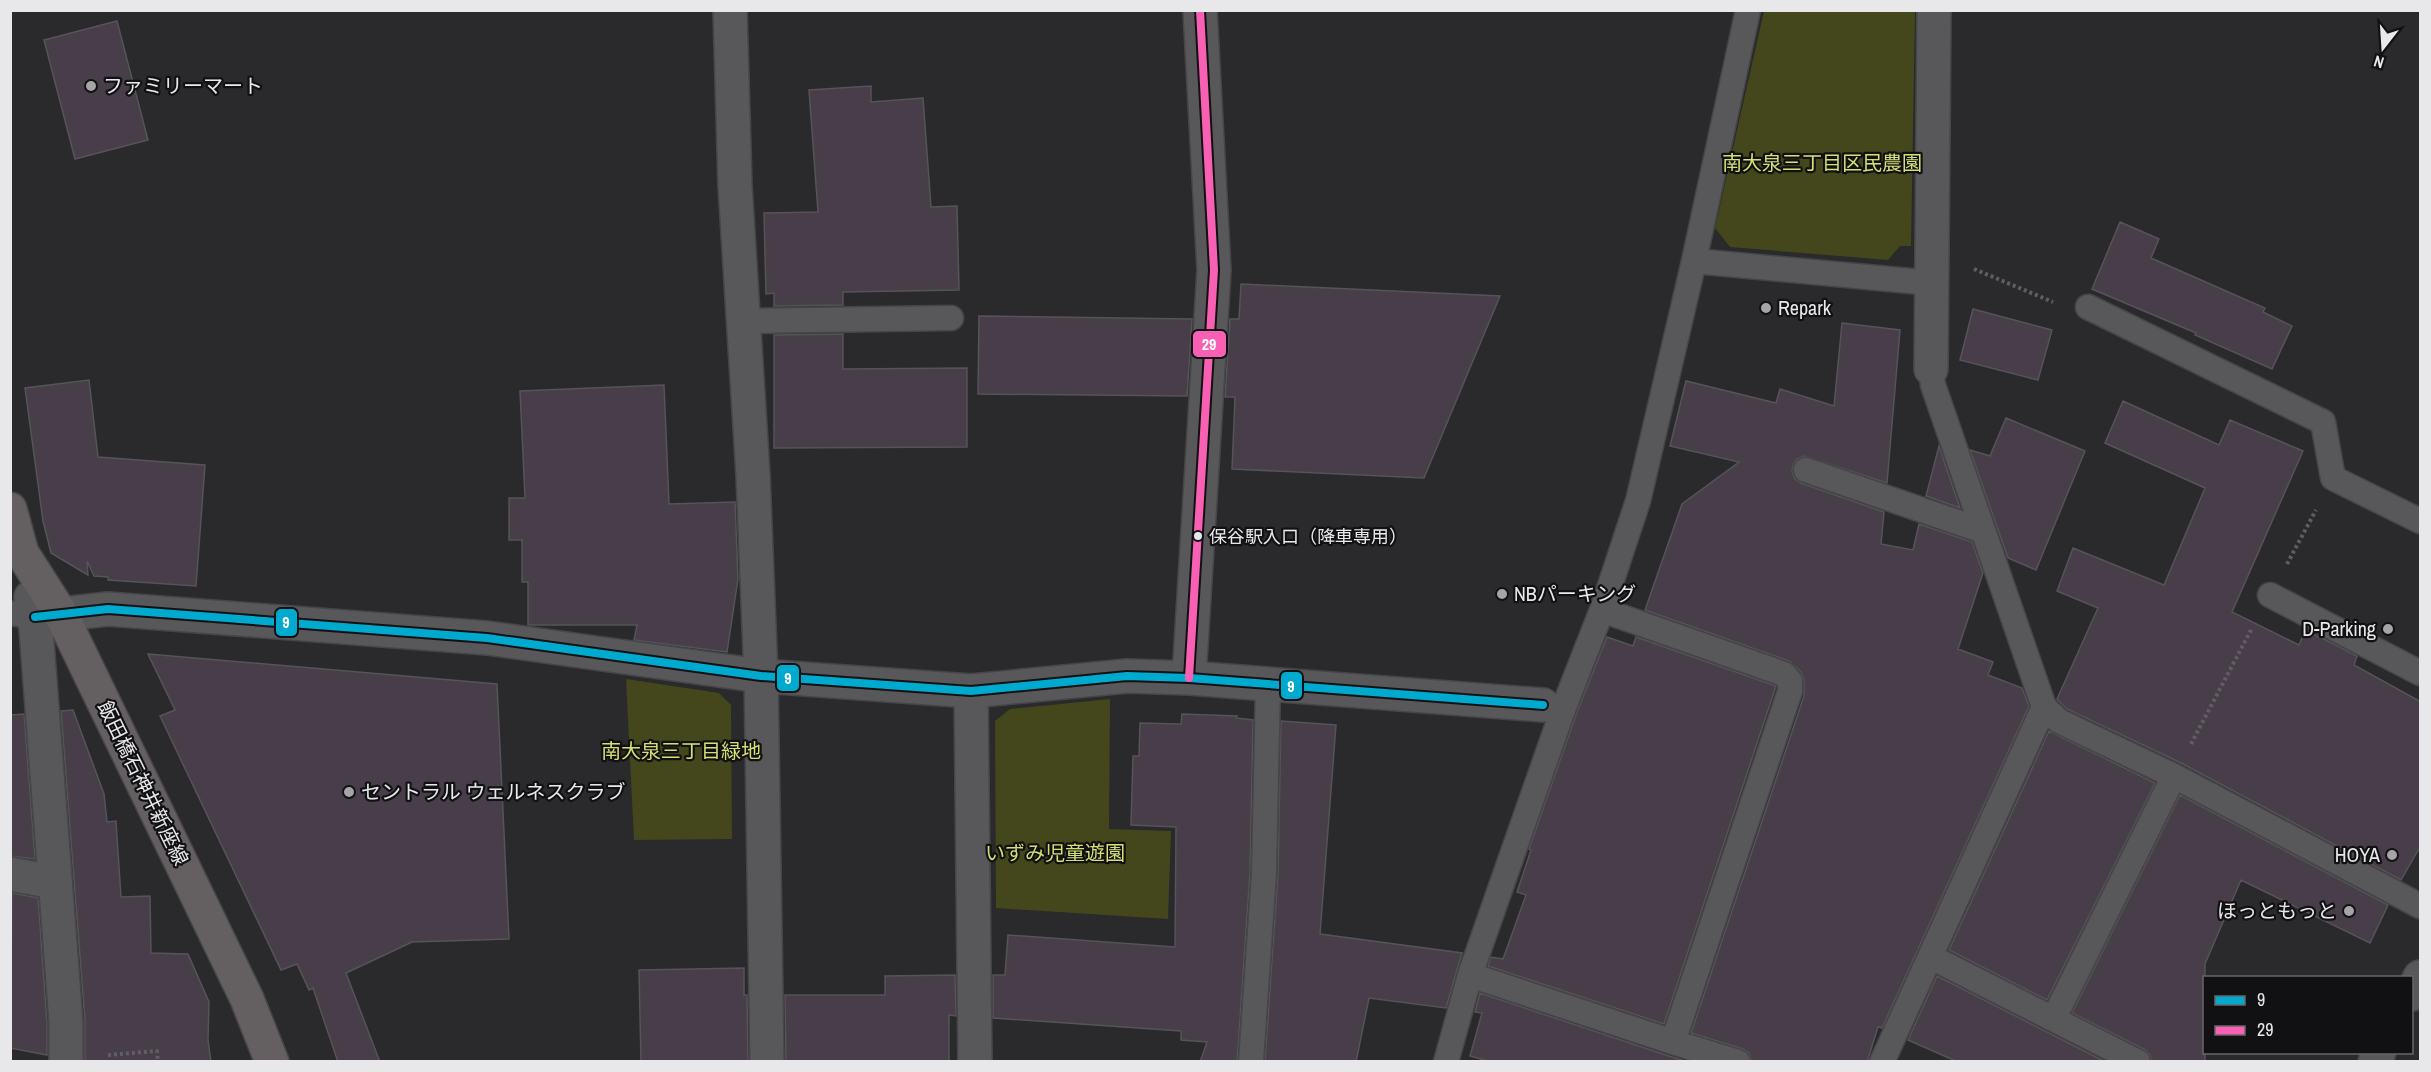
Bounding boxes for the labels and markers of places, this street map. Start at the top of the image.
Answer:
place label: ファミリーマート [103,72,263,99]
marker: ファミリーマート [84,79,98,93]
place label: Repark [1778,294,1832,321]
marker: Repark [1759,301,1773,315]
place label: 保谷駅入口（降車専用） [1209,524,1407,549]
marker: 保谷駅入口（降車専用） [1192,530,1204,542]
place label: NBパーキング [1514,580,1636,607]
marker: NBパーキング [1495,587,1509,601]
place label: D-Parking [2302,615,2376,642]
marker: D-Parking [2381,622,2395,636]
place label: セントラル ウェルネスクラブ [361,778,626,805]
marker: セントラル ウェルネスクラブ [342,785,356,799]
place label: HOYA [2335,841,2380,868]
marker: HOYA [2385,848,2399,862]
place label: ほっともっと [2217,897,2337,924]
marker: ほっともっと [2342,904,2356,918]

